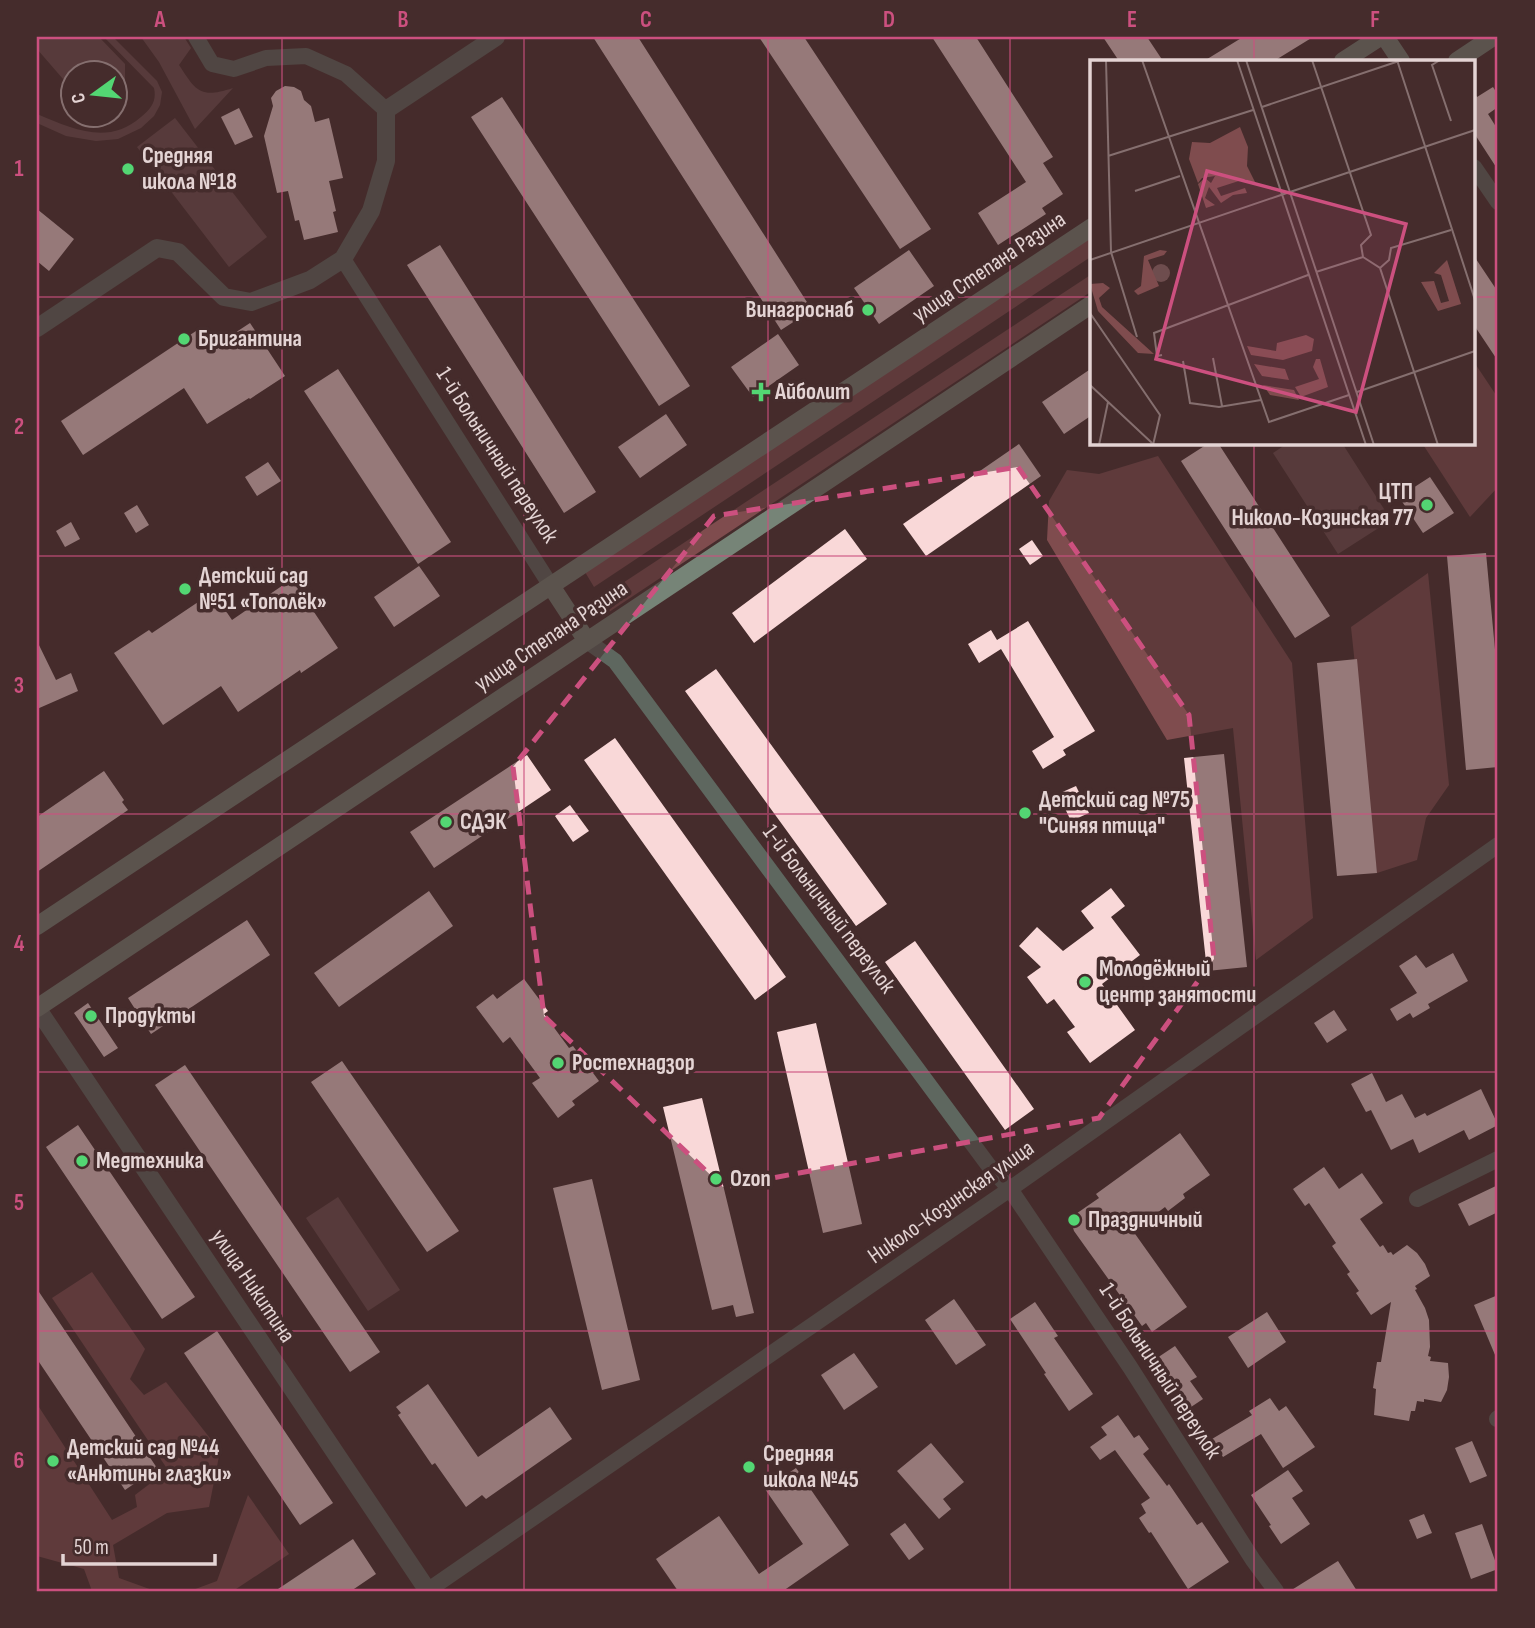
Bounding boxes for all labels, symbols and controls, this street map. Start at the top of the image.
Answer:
text: A [154,6,167,34]
text: B [398,6,409,34]
text: C [640,6,652,34]
text: D [883,6,895,34]
text: E [1127,6,1137,34]
text: F [1370,6,1380,34]
north arrow [60,60,130,130]
inset map [1090,60,1476,444]
text: С [67,90,91,106]
place label: Средняя школа №18 [142,142,237,196]
text: 1 [14,155,24,183]
marker: Средняя школа №18 [120,161,136,177]
street label: улица Степана Разина [907,205,1071,329]
place label: Винагроснаб [745,296,854,324]
marker: Винагроснаб [860,302,876,318]
place label: Бригантина [198,325,302,353]
marker: Бригантина [176,331,192,347]
street label: 1-й Больничный переулок [430,362,564,548]
place label: Айболит [774,378,850,406]
marker: Айболит [753,384,769,400]
text: 2 [14,413,24,441]
place label: ЦТП Николо-Козинская 77 [1231,478,1413,532]
marker: ЦТП Николо-Козинская 77 [1419,497,1435,513]
place label: Детский сад №51 «Тополёк» [199,562,327,616]
street label: улица Степана Разина [469,574,633,698]
marker: Детский сад №51 «Тополёк» [177,581,193,597]
text: 3 [14,672,24,700]
place label: Детский сад №75 "Синяя птица" [1039,786,1190,840]
marker: Детский сад №75 "Синяя птица" [1017,805,1033,821]
place label: СДЭК [460,808,507,836]
marker: СДЭК [438,814,454,830]
street label: 1-й Больничный переулок [756,819,902,999]
text: 4 [14,930,25,958]
place label: Молодёжный центр занятости [1099,955,1256,1009]
marker: Молодёжный центр занятости [1077,974,1093,990]
place label: Продукты [105,1002,196,1030]
marker: Продукты [83,1008,99,1024]
place label: Ростехнадзор [572,1049,695,1077]
marker: Ростехнадзор [550,1055,566,1071]
street label: Николо-Козинская улица [862,1134,1040,1270]
place label: Медтехника [96,1147,204,1175]
marker: Медтехника [74,1153,90,1169]
place label: Ozon [730,1165,771,1193]
marker: Ozon [708,1171,724,1187]
text: 5 [14,1189,24,1217]
place label: Праздничный [1088,1206,1203,1234]
marker: Праздничный [1066,1212,1082,1228]
street label: улица Никитина [205,1224,301,1348]
street label: 1-й Больничный переулок [1093,1278,1227,1464]
place label: Детский сад №44 «Анютины глазки» [67,1434,232,1488]
place label: Средняя школа №45 [763,1440,859,1494]
text: 6 [14,1447,24,1475]
marker: Детский сад №44 «Анютины глазки» [45,1453,61,1469]
marker: Средняя школа №45 [741,1459,757,1475]
scale bar [63,1523,215,1567]
text: 50 m [74,1535,109,1560]

